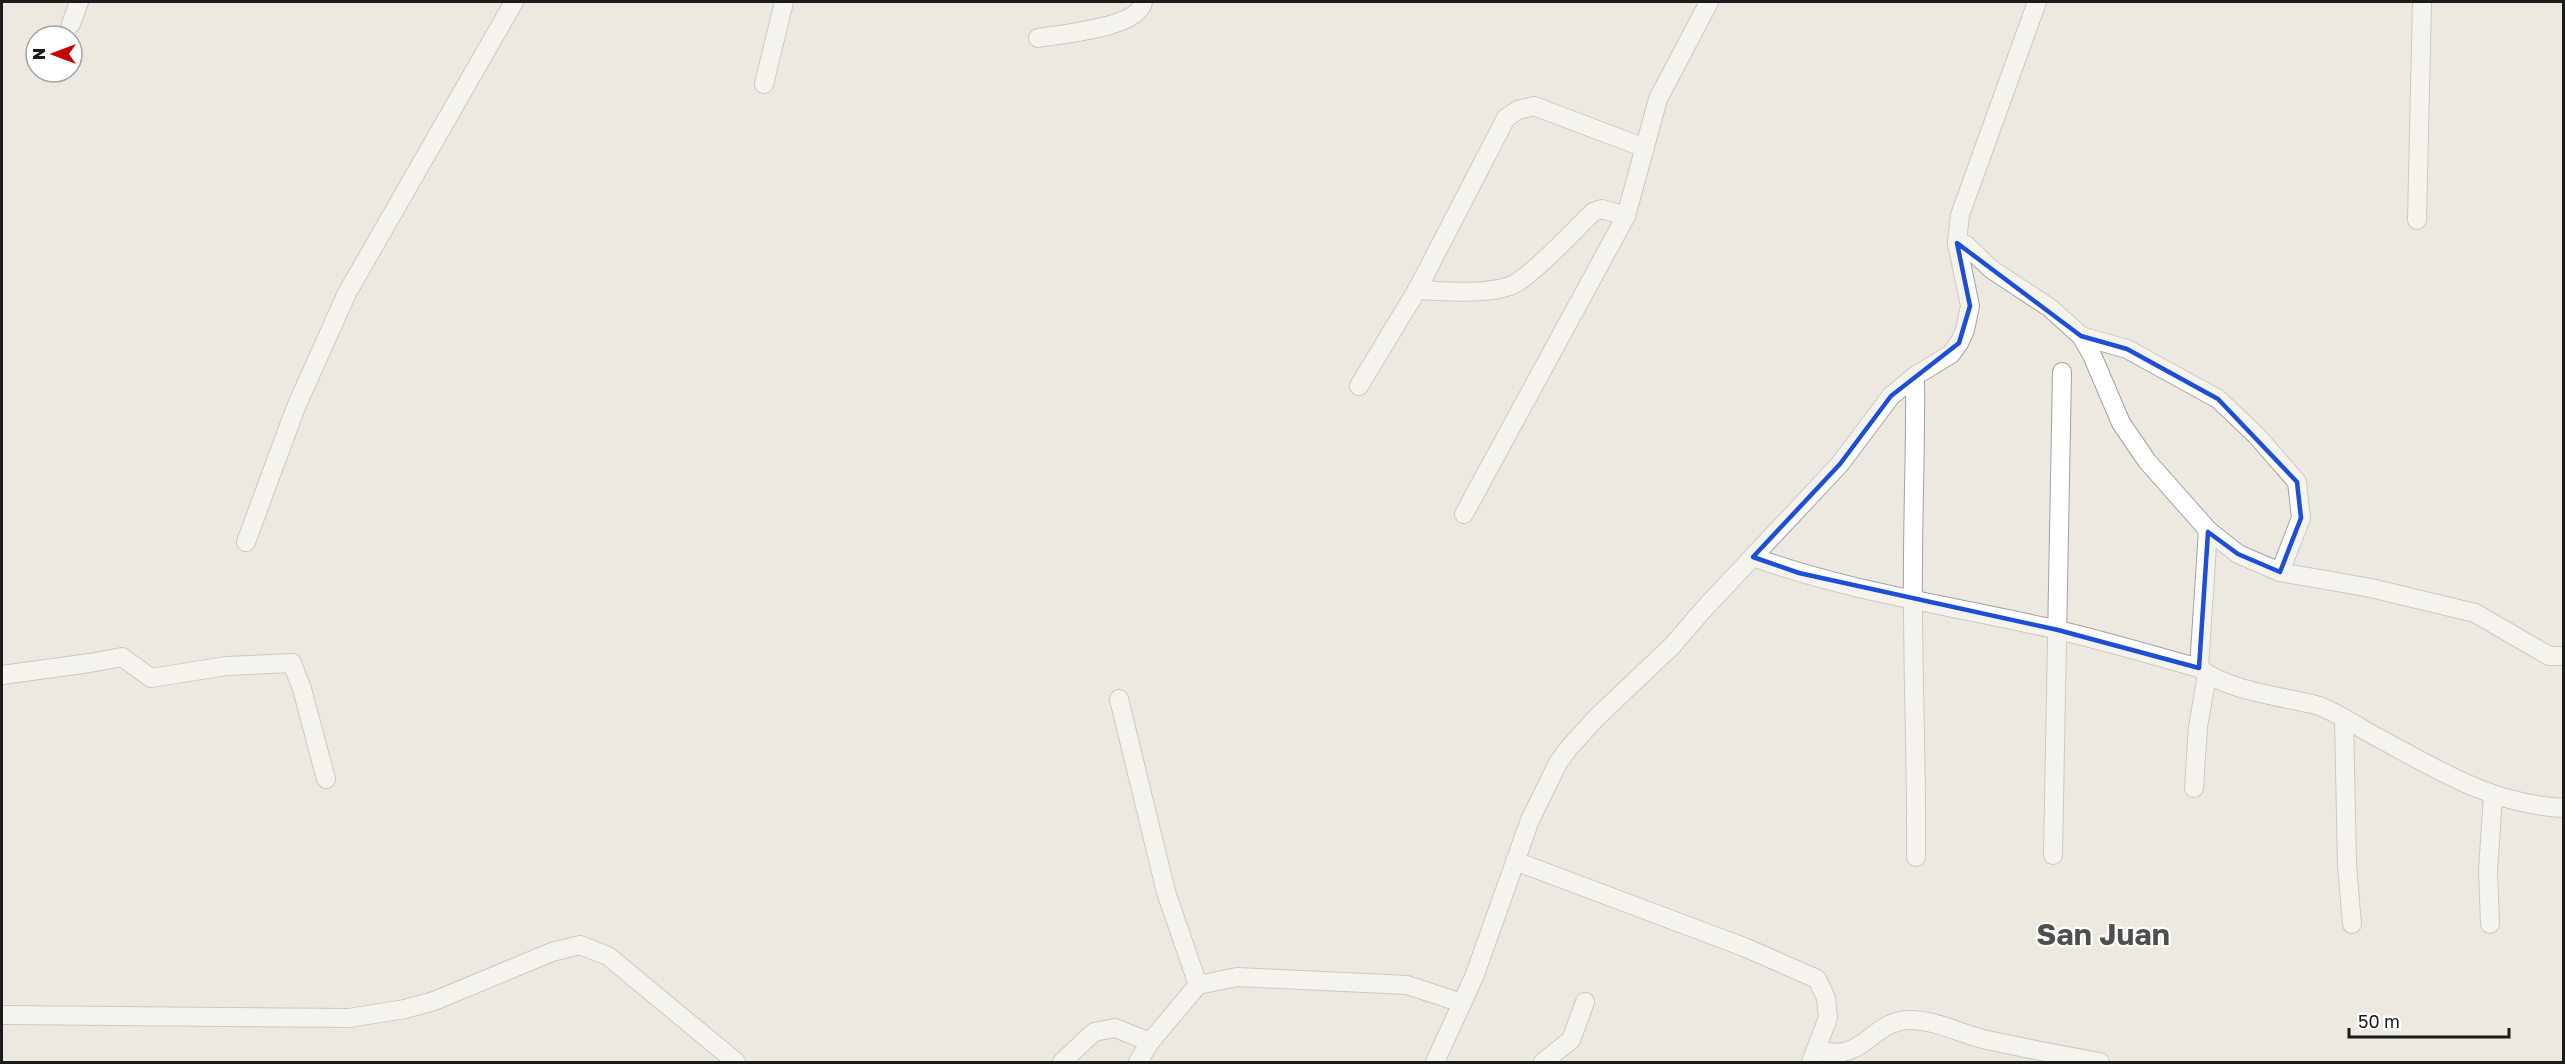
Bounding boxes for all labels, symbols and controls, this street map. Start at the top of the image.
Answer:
north arrow [24,24,84,84]
text: N [29,48,49,60]
district label: San Juan [2036,916,2170,952]
scale bar [2349,1001,2510,1039]
text: 50 m [2358,1010,2400,1032]

